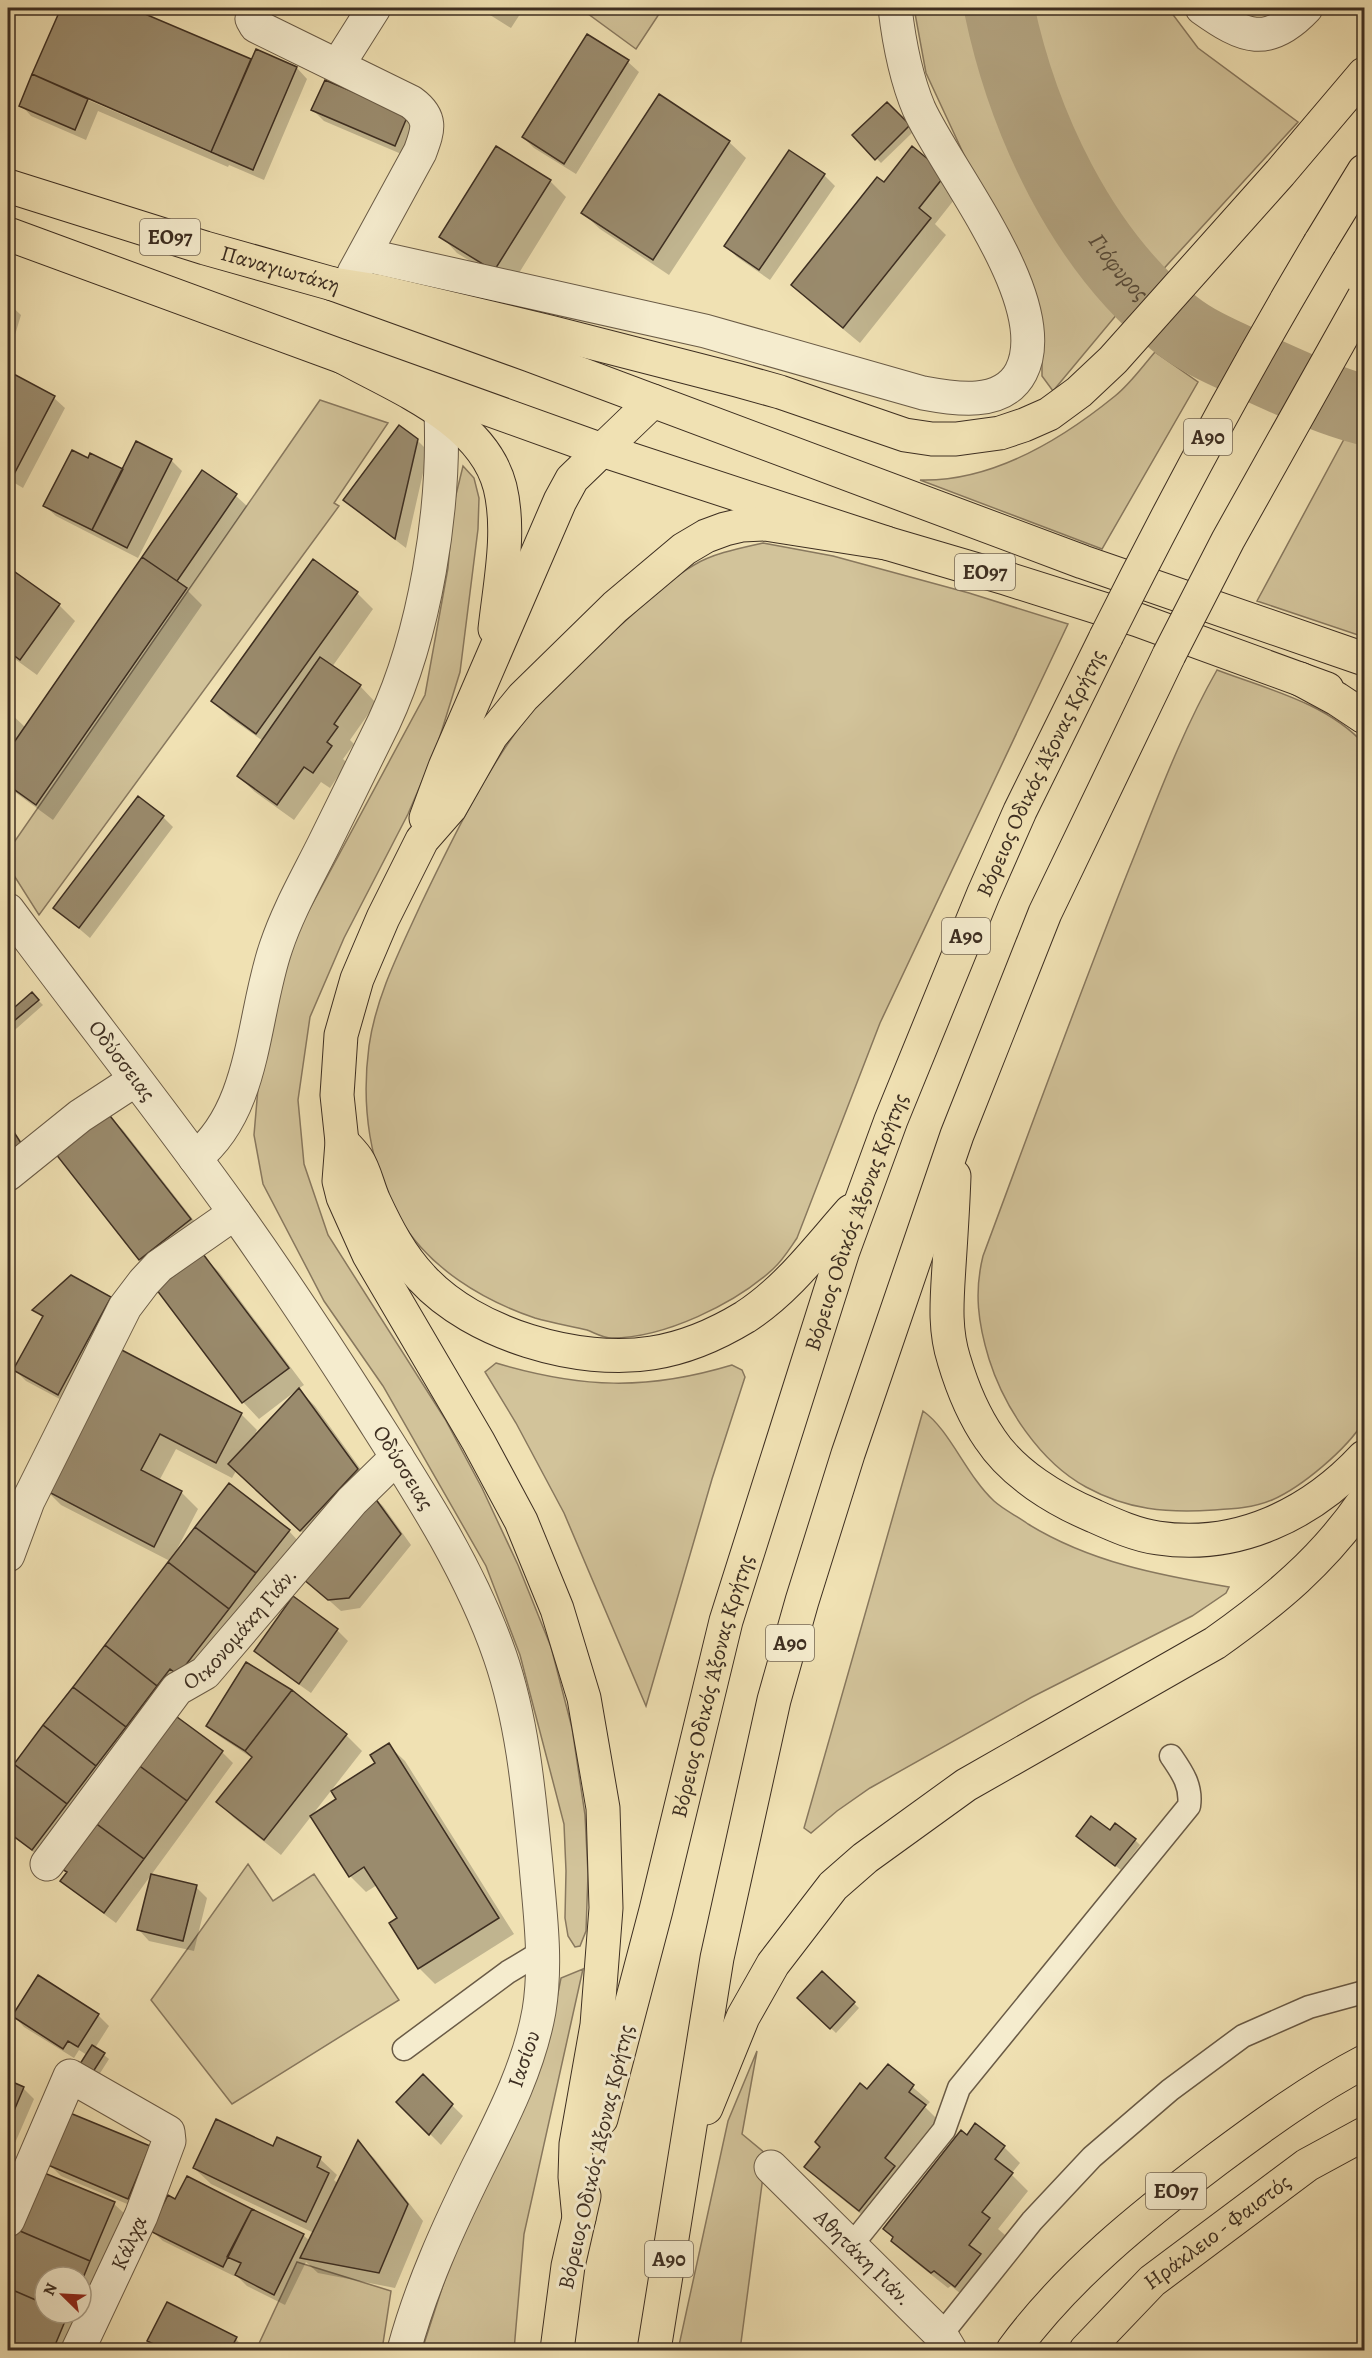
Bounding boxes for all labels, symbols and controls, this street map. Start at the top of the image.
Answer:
road number: ΕΟ97 [140,219,200,255]
water label: Γιόφυρος [1081,227,1156,308]
street label: Παναγιωτάκη [217,238,345,301]
road number: Α90 [1184,419,1232,455]
road number: ΕΟ97 [955,554,1015,590]
street label: Βόρειος Οδικός Άξονας Κρήτης [969,644,1113,902]
road number: Α90 [942,918,990,954]
street label: Οδύσσειας [81,1014,163,1108]
street label: Βόρειος Οδικός Άξονας Κρήτης [797,1089,915,1355]
street label: Οδύσσειας [366,1419,441,1516]
street label: Βόρειος Οδικός Άξονας Κρήτης [664,1551,761,1821]
street label: Οικονομάκη Γιάν. [178,1561,304,1697]
road number: Α90 [766,1625,814,1661]
street label: Βόρειος Οδικός Άξονας Κρήτης [551,2022,641,2292]
street label: Ιασίου [500,2027,548,2091]
street label: Ηράκλειο - Φαιστός [1138,2167,1297,2297]
road number: ΕΟ97 [1146,2173,1206,2209]
street label: Αθητάκη Γιάν. [807,2202,918,2313]
street label: Κάλχα [104,2211,154,2275]
road number: Α90 [645,2241,693,2277]
north arrow [33,2265,93,2325]
text: N [38,2279,63,2299]

